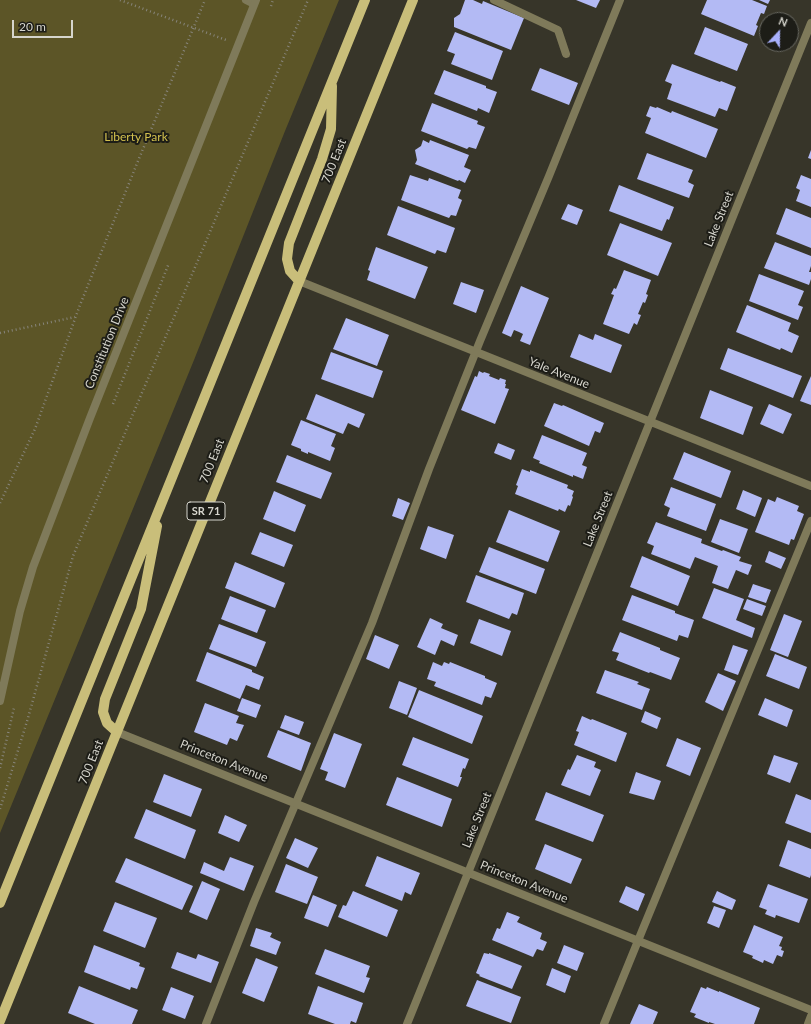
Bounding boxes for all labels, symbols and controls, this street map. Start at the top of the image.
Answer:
scale bar [14,12,75,38]
north arrow [759,12,799,52]
text: N [777,14,790,29]
text: 20 m [19,19,46,34]
park label: Liberty Park [104,130,168,144]
street label: 700 East [319,137,349,185]
street label: Lake Street [701,189,737,249]
street label: Constitution Drive [82,295,132,391]
street label: Yale Avenue [527,354,591,392]
street label: 700 East [197,437,227,485]
street label: Lake Street [580,489,616,549]
road number: SR 71 [187,502,225,520]
street label: Princeton Avenue [178,737,270,785]
street label: 700 East [76,738,106,786]
street label: Lake Street [459,790,495,850]
street label: Princeton Avenue [478,858,570,906]

